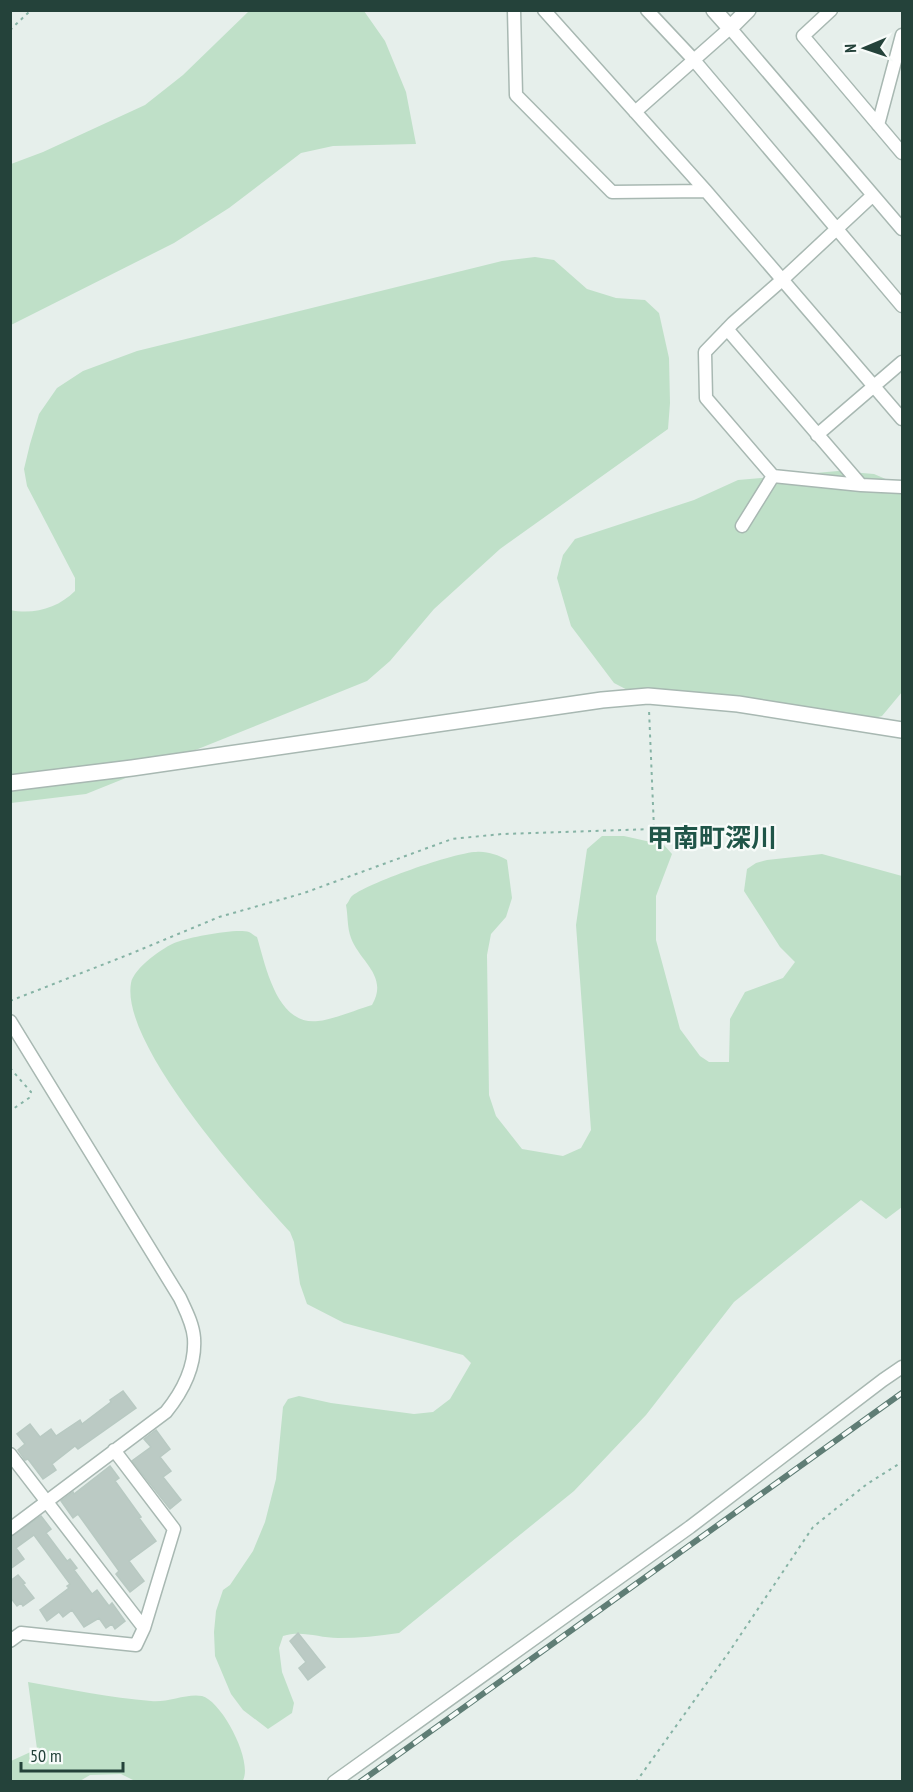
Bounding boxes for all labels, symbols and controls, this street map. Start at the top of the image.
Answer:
north arrow [835,18,895,78]
text: N [840,44,860,53]
district label: 甲南町深川 [647,821,777,854]
scale bar [21,1735,123,1773]
text: 50 m [30,1744,62,1767]

